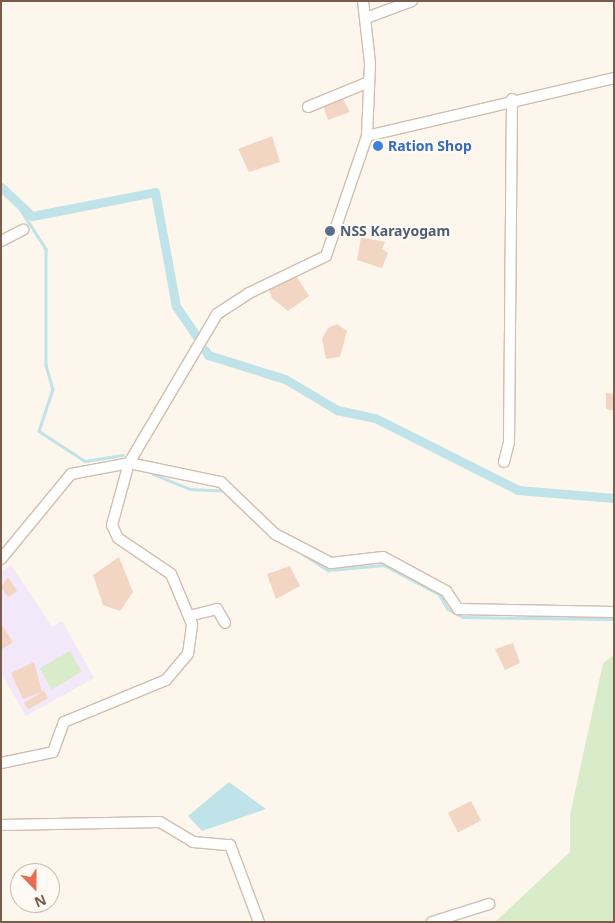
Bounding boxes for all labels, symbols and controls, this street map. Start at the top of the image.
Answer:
place label: Ration Shop [388,138,472,154]
marker: Ration Shop [372,140,384,152]
place label: NSS Karayogam [340,223,450,239]
marker: NSS Karayogam [324,225,336,237]
north arrow [10,863,60,913]
text: N [32,890,49,912]

